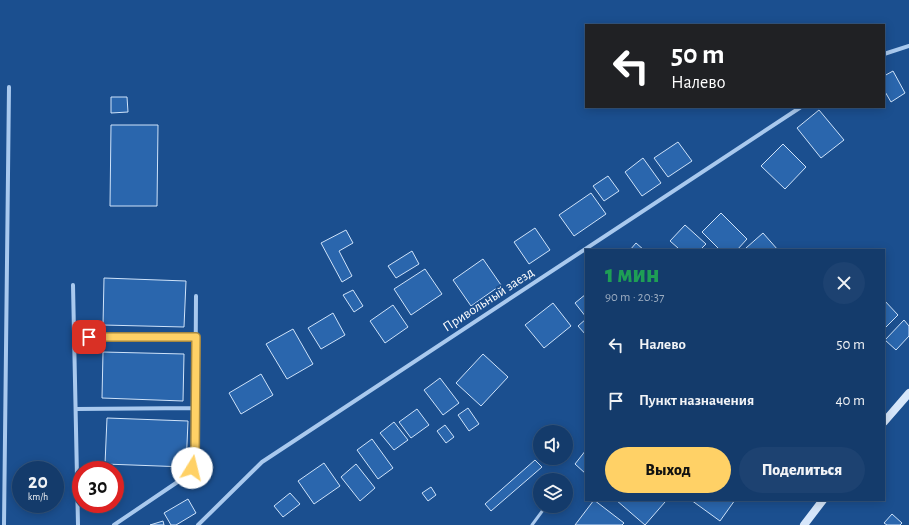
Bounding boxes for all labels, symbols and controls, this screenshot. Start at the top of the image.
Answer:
icon: left [605,40,657,92]
text: 50 m [671,41,725,69]
text: Налево [671,74,725,92]
button: close [823,262,865,304]
text: 1 мин [605,263,659,287]
street label: Привольный заезд [440,265,537,334]
text: 90 m · 20:37 [605,291,664,304]
pin [72,320,106,354]
icon: arrive [78,326,100,348]
icon: left [605,334,627,356]
text: Налево [639,337,686,352]
text: 50 m [836,337,865,352]
icon: arrive [605,390,627,412]
text: Пункт назначения [639,393,754,408]
text: 40 m [835,393,865,408]
map controls [533,425,573,513]
button: sound [533,425,573,465]
position arrow [171,447,213,489]
button: Выход [605,447,731,493]
button: Поделиться [739,447,865,493]
speed limit sign: 30 [72,461,124,513]
text: 20 [28,472,48,492]
button: layers [533,473,573,513]
text: km/h [28,492,48,502]

